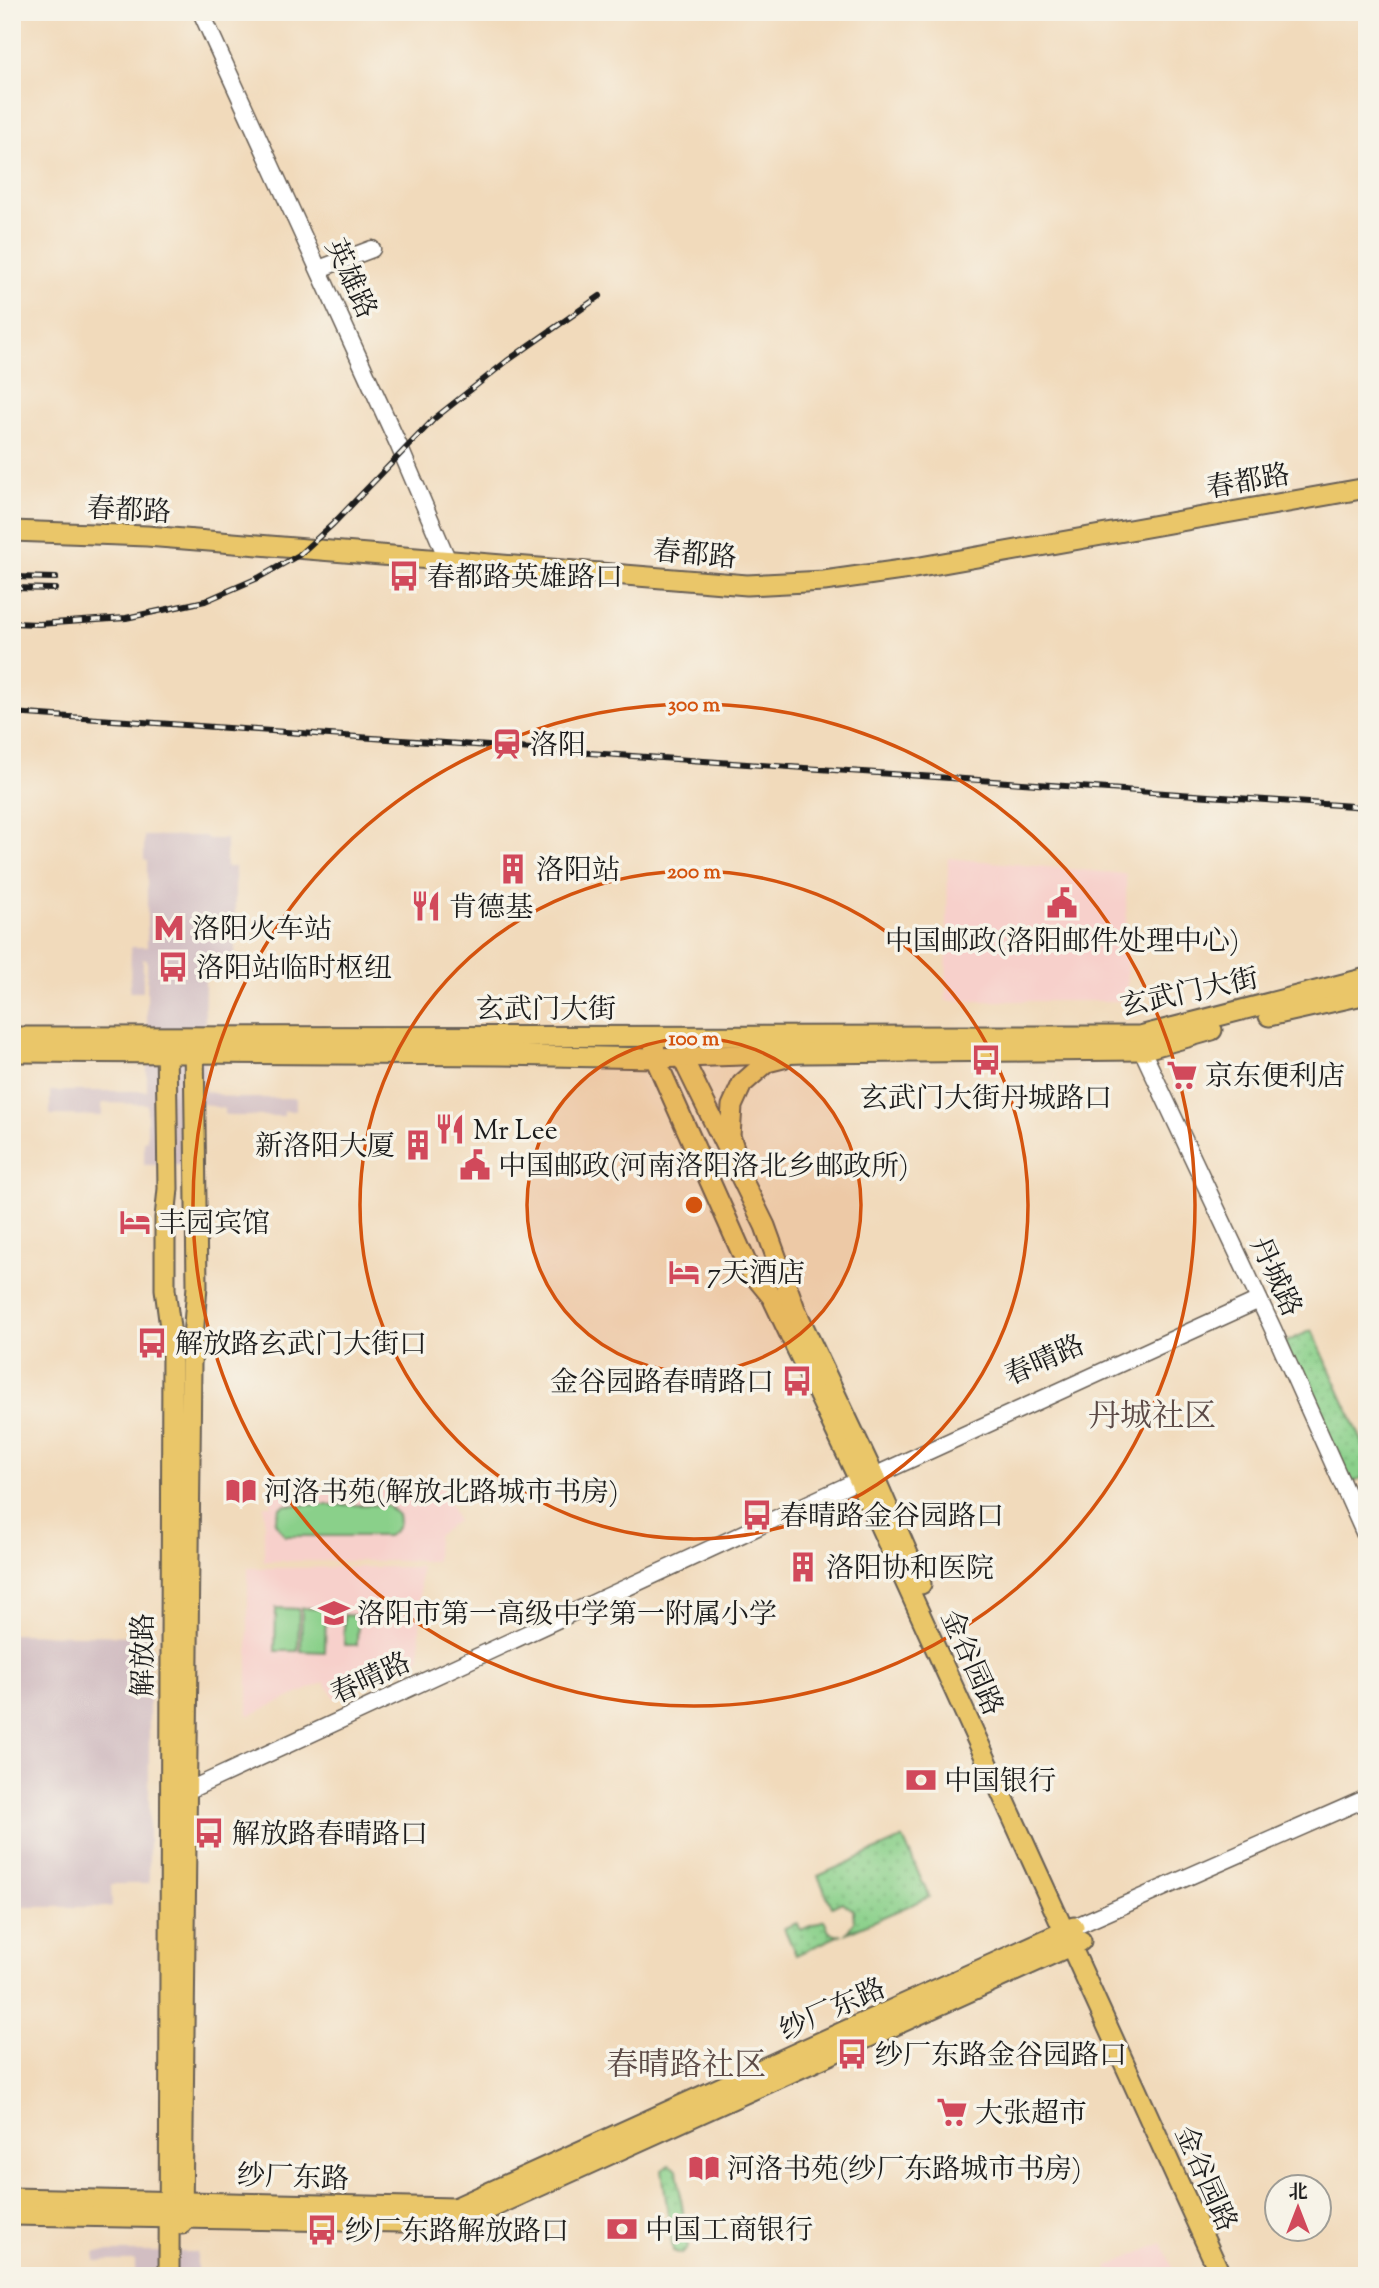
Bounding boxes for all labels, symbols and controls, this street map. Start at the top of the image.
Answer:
street label: 英雄路 [313,233,385,326]
street label: 春都路 [1204,456,1293,510]
street label: 春都路 [86,490,172,534]
street label: 春都路 [651,532,738,580]
bus stop icon: 春都路英雄路口 [387,559,421,593]
place label: 春都路英雄路口 [427,559,623,599]
text: 300 m [668,691,721,721]
station icon: 洛阳 [490,727,524,761]
place label: 洛阳 [530,727,586,767]
building icon: 洛阳站 [496,852,530,886]
place label: 洛阳站 [536,852,620,892]
text: 200 m [667,858,722,888]
public building icon: 中国邮政(洛阳邮件处理中心) [1045,886,1079,920]
restaurant icon: 肯德基 [409,889,443,923]
place label: 肯德基 [449,889,533,929]
metro station icon: 洛阳火车站 [152,911,186,945]
place label: 洛阳火车站 [192,911,332,951]
place label: 中国邮政(洛阳邮件处理中心) [885,923,1239,963]
bus stop icon: 洛阳站临时枢纽 [156,950,190,984]
place label: 洛阳站临时枢纽 [196,950,392,990]
street label: 玄武门大街 [1117,960,1262,1028]
street label: 玄武门大街 [476,991,616,1031]
text: 100 m [669,1025,720,1055]
bus stop icon: 玄武门大街丹城路口 [969,1043,1003,1077]
supermarket icon: 京东便利店 [1165,1058,1199,1092]
place label: 京东便利店 [1205,1058,1345,1098]
place label: 玄武门大街丹城路口 [860,1080,1112,1120]
restaurant icon: Mr Lee [433,1112,467,1146]
place label: Mr Lee [473,1112,558,1152]
place label: 新洛阳大厦 [255,1128,395,1168]
building icon: 新洛阳大厦 [401,1128,435,1162]
public building icon: 中国邮政(河南洛阳洛北乡邮政所) [458,1148,492,1182]
place label: 中国邮政(河南洛阳洛北乡邮政所) [498,1148,908,1188]
centre of rings [682,1193,706,1217]
hotel icon: 丰园宾馆 [118,1205,152,1239]
place label: 丰园宾馆 [158,1205,270,1245]
street label: 丹城路 [1238,1231,1310,1324]
hotel icon: 7天酒店 [667,1255,701,1289]
place label: 7天酒店 [707,1255,805,1295]
bus stop icon: 解放路玄武门大街口 [135,1326,169,1360]
place label: 解放路玄武门大街口 [175,1326,427,1366]
street label: 春晴路 [999,1326,1092,1397]
place label: 金谷园路春晴路口 [550,1364,774,1404]
bus stop icon: 金谷园路春晴路口 [780,1364,814,1398]
district label: 丹城社区 [1088,1395,1216,1441]
library icon: 河洛书苑(解放北路城市书房) [224,1474,258,1508]
place label: 河洛书苑(解放北路城市书房) [264,1474,618,1514]
bus stop icon: 春晴路金谷园路口 [740,1498,774,1532]
place label: 春晴路金谷园路口 [780,1498,1004,1538]
building icon: 洛阳协和医院 [786,1550,820,1584]
place label: 洛阳协和医院 [826,1550,994,1590]
school or university icon: 洛阳市第一高级中学第一附属小学 [317,1596,351,1630]
place label: 洛阳市第一高级中学第一附属小学 [357,1596,777,1636]
street label: 金谷园路 [929,1604,1011,1723]
street label: 解放路 [125,1613,165,1697]
street label: 春晴路 [325,1644,418,1716]
bank icon: 中国银行 [904,1763,938,1797]
place label: 中国银行 [944,1763,1056,1803]
bus stop icon: 解放路春晴路口 [192,1816,226,1850]
place label: 解放路春晴路口 [232,1816,428,1856]
street label: 纱厂东路 [774,1970,893,2052]
bus stop icon: 纱厂东路金谷园路口 [835,2037,869,2071]
place label: 纱厂东路金谷园路口 [875,2037,1127,2077]
district label: 春晴路社区 [606,2044,766,2090]
supermarket icon: 大张超市 [935,2095,969,2129]
place label: 大张超市 [975,2095,1087,2135]
street label: 金谷园路 [1163,2120,1245,2239]
library icon: 河洛书苑(纱厂东路城市书房) [687,2151,721,2185]
place label: 河洛书苑(纱厂东路城市书房) [727,2151,1081,2191]
street label: 纱厂东路 [236,2157,350,2201]
north arrow [1264,2172,1334,2242]
text: 北 [1288,2180,1308,2207]
bank icon: 中国工商银行 [605,2212,639,2246]
place label: 中国工商银行 [645,2212,813,2252]
bus stop icon: 纱厂东路解放路口 [305,2213,339,2247]
place label: 纱厂东路解放路口 [345,2213,569,2253]

